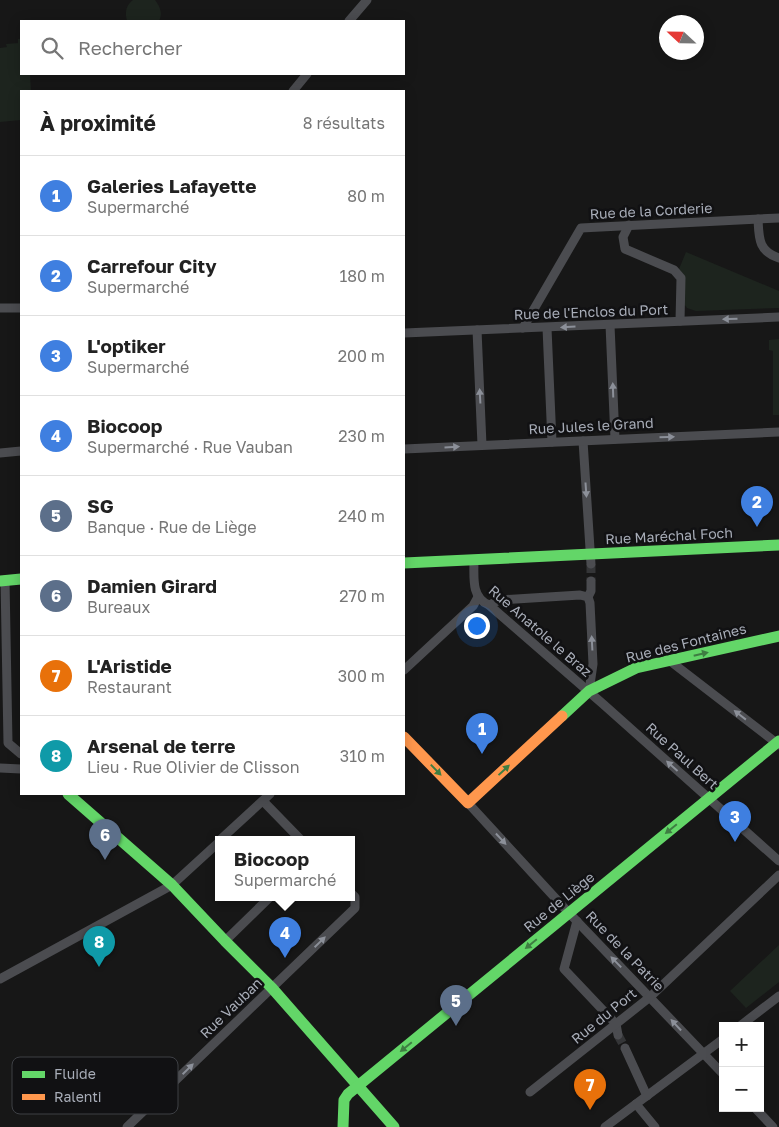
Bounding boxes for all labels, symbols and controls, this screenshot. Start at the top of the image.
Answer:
north arrow [659,15,704,60]
search box [20,20,405,75]
icon: search [38,34,66,62]
text: Rechercher [78,36,183,59]
text: À proximité [40,110,156,136]
text: 8 résultats [303,113,385,133]
text: Galeries Lafayette [87,174,256,197]
text: 1 [52,186,60,206]
text: 80 m [347,186,385,206]
text: Supermarché [87,197,189,217]
street label: Rue de la Corderie [589,199,713,222]
text: Carrefour City [87,254,217,277]
text: 2 [51,266,61,286]
text: 180 m [339,266,385,286]
text: Supermarché [87,277,189,297]
street label: Rue de l'Enclos du Port [514,300,668,323]
one-way arrow [722,316,738,324]
one-way arrow [560,323,576,331]
text: L'optiker [87,334,166,357]
text: 3 [51,346,61,366]
text: 200 m [338,346,385,366]
text: Supermarché [87,357,189,377]
one-way arrow [609,382,617,398]
one-way arrow [476,388,484,404]
text: Biocoop [87,414,162,437]
street label: Rue Jules le Grand [528,414,654,437]
text: 4 [51,426,61,446]
text: 230 m [338,426,385,446]
one-way arrow [659,432,675,440]
text: Supermarché · Rue Vauban [87,437,293,457]
one-way arrow [445,442,461,450]
one-way arrow [582,482,590,498]
pin: 2 [741,486,773,527]
text: SG [87,494,114,517]
text: 5 [51,506,61,526]
text: 240 m [338,506,385,526]
text: Banque · Rue de Liège [87,517,257,537]
street label: Rue Maréchal Foch [605,524,733,547]
text: Damien Girard [87,574,217,597]
street label: Rue Anatole le Braz [485,581,595,680]
text: 6 [51,586,61,606]
text: 270 m [339,586,385,606]
text: Bureaux [87,597,150,617]
your location [464,613,490,639]
street label: Rue des Fontaines [624,619,748,666]
one-way arrow [588,635,596,651]
one-way arrow [693,650,708,658]
text: L'Aristide [87,654,172,677]
text: 7 [52,666,60,686]
text: 300 m [338,666,385,686]
text: Restaurant [87,677,172,697]
one-way arrow [734,710,747,721]
pin: 1 [466,713,498,754]
street label: Rue Paul Bert [643,719,722,793]
text: Arsenal de terre [87,734,236,757]
text: 8 [51,746,61,766]
text: 310 m [340,746,385,766]
text: Lieu · Rue Olivier de Clisson [87,757,300,777]
one-way arrow [666,760,678,772]
one-way arrow [430,764,442,776]
one-way arrow [497,764,509,776]
pin: 3 [719,801,751,842]
pin: 6 [89,819,121,860]
one-way arrow [664,824,677,835]
one-way arrow [495,833,507,845]
popup [215,836,355,901]
text: Biocoop [234,847,309,870]
street label: Rue de Liège [520,868,598,935]
text: Supermarché [234,870,336,890]
street label: Rue de la Patrie [583,907,668,994]
pin: 4 [269,917,301,958]
pin: 8 [83,926,115,967]
one-way arrow [313,936,325,948]
one-way arrow [526,938,538,950]
one-way arrow [610,956,622,968]
street label: Rue Vauban [196,974,265,1041]
street label: Rue du Port [568,984,640,1047]
pin: 5 [440,985,472,1026]
one-way arrow [670,1019,682,1031]
map controls [719,1022,764,1112]
button: + [719,1022,764,1067]
one-way arrow [400,1042,413,1053]
legend [12,1057,178,1114]
one-way arrow [181,1063,193,1075]
text: Fluide [54,1065,96,1082]
button: − [719,1067,764,1112]
pin: 7 [574,1069,606,1110]
text: Ralenti [54,1088,102,1105]

